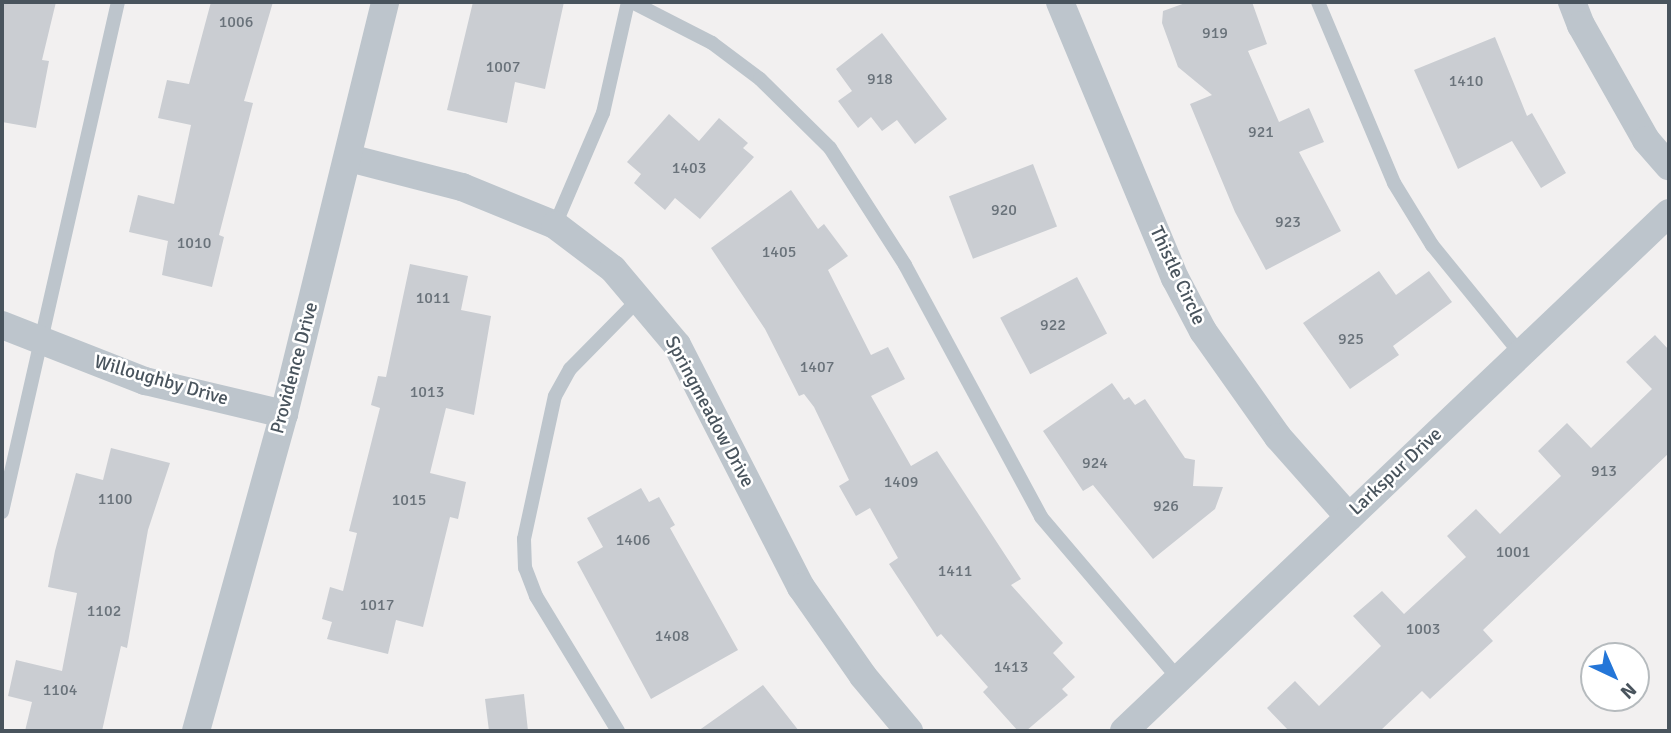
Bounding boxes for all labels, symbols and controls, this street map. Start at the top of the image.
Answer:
house number: 1006 [219,12,253,32]
house number: 919 [1202,23,1228,43]
house number: 1007 [486,57,520,77]
house number: 918 [867,69,893,89]
house number: 1410 [1449,71,1483,91]
house number: 921 [1248,122,1274,142]
house number: 1403 [672,158,706,178]
house number: 920 [991,200,1017,220]
house number: 923 [1275,212,1301,232]
street label: Thistle Circle [1144,223,1210,329]
house number: 1010 [177,233,211,253]
house number: 1405 [762,242,796,262]
house number: 1011 [416,288,450,308]
street label: Providence Drive [266,300,324,436]
house number: 922 [1040,315,1066,335]
house number: 925 [1338,329,1364,349]
street label: Springmeadow Drive [660,333,758,491]
street label: Willoughby Drive [91,351,231,411]
house number: 1407 [800,357,834,377]
house number: 1013 [410,382,444,402]
street label: Larkspur Drive [1345,423,1447,521]
house number: 924 [1082,453,1108,473]
house number: 913 [1591,461,1617,481]
house number: 1409 [884,472,918,492]
house number: 1100 [98,489,132,509]
house number: 1015 [392,490,426,510]
house number: 926 [1153,496,1179,516]
house number: 1406 [616,530,650,550]
house number: 1001 [1496,542,1530,562]
house number: 1411 [938,561,972,581]
house number: 1017 [360,595,394,615]
house number: 1102 [87,601,121,621]
house number: 1003 [1406,619,1440,639]
house number: 1408 [655,626,689,646]
north arrow [1580,642,1650,712]
house number: 1413 [994,657,1028,677]
text: N [1615,677,1641,704]
house number: 1104 [43,680,77,700]

